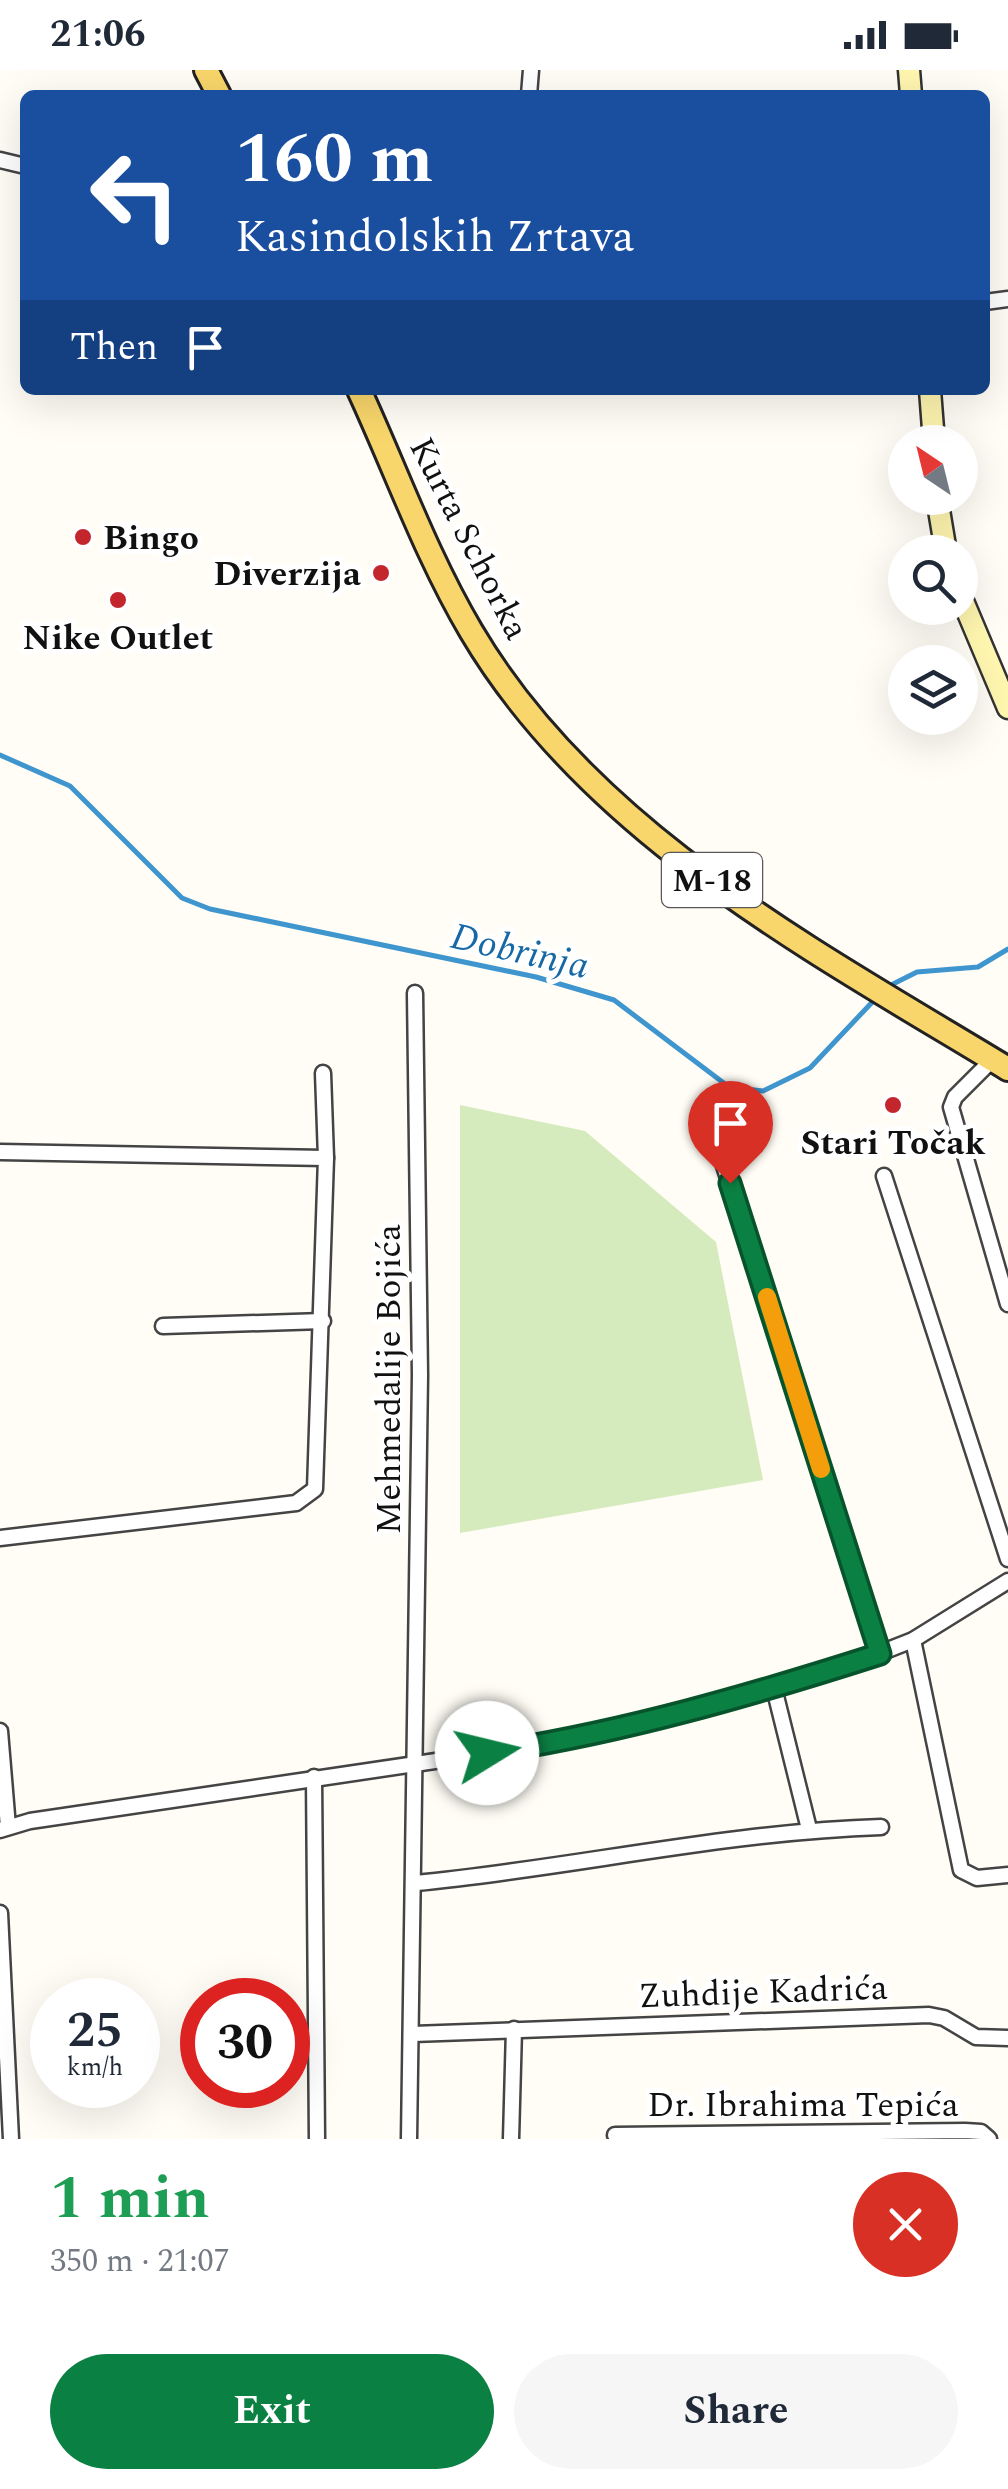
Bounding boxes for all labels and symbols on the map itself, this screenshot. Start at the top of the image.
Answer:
north arrow [888,425,978,515]
street label: Kurta Schorka [395,428,542,649]
place label: Bingo [103,512,199,565]
marker: Bingo [72,526,94,548]
place label: Diverzija [213,548,361,601]
marker: Diverzija [370,562,392,584]
marker: Nike Outlet [107,589,129,611]
place label: Nike Outlet [23,612,213,665]
road number: M-18 [662,853,762,907]
water label: Dobrinja [445,908,594,996]
pin [688,1081,773,1184]
marker: Stari Točak [882,1094,904,1116]
place label: Stari Točak [800,1117,986,1170]
street label: Mehmedalije Bojića [363,1224,416,1534]
position arrow [435,1701,539,1805]
street label: Zuhdije Kadrića [637,1962,889,2023]
speed limit sign: 30 [180,1978,310,2108]
street label: Dr. Ibrahima Tepića [647,2079,959,2132]

